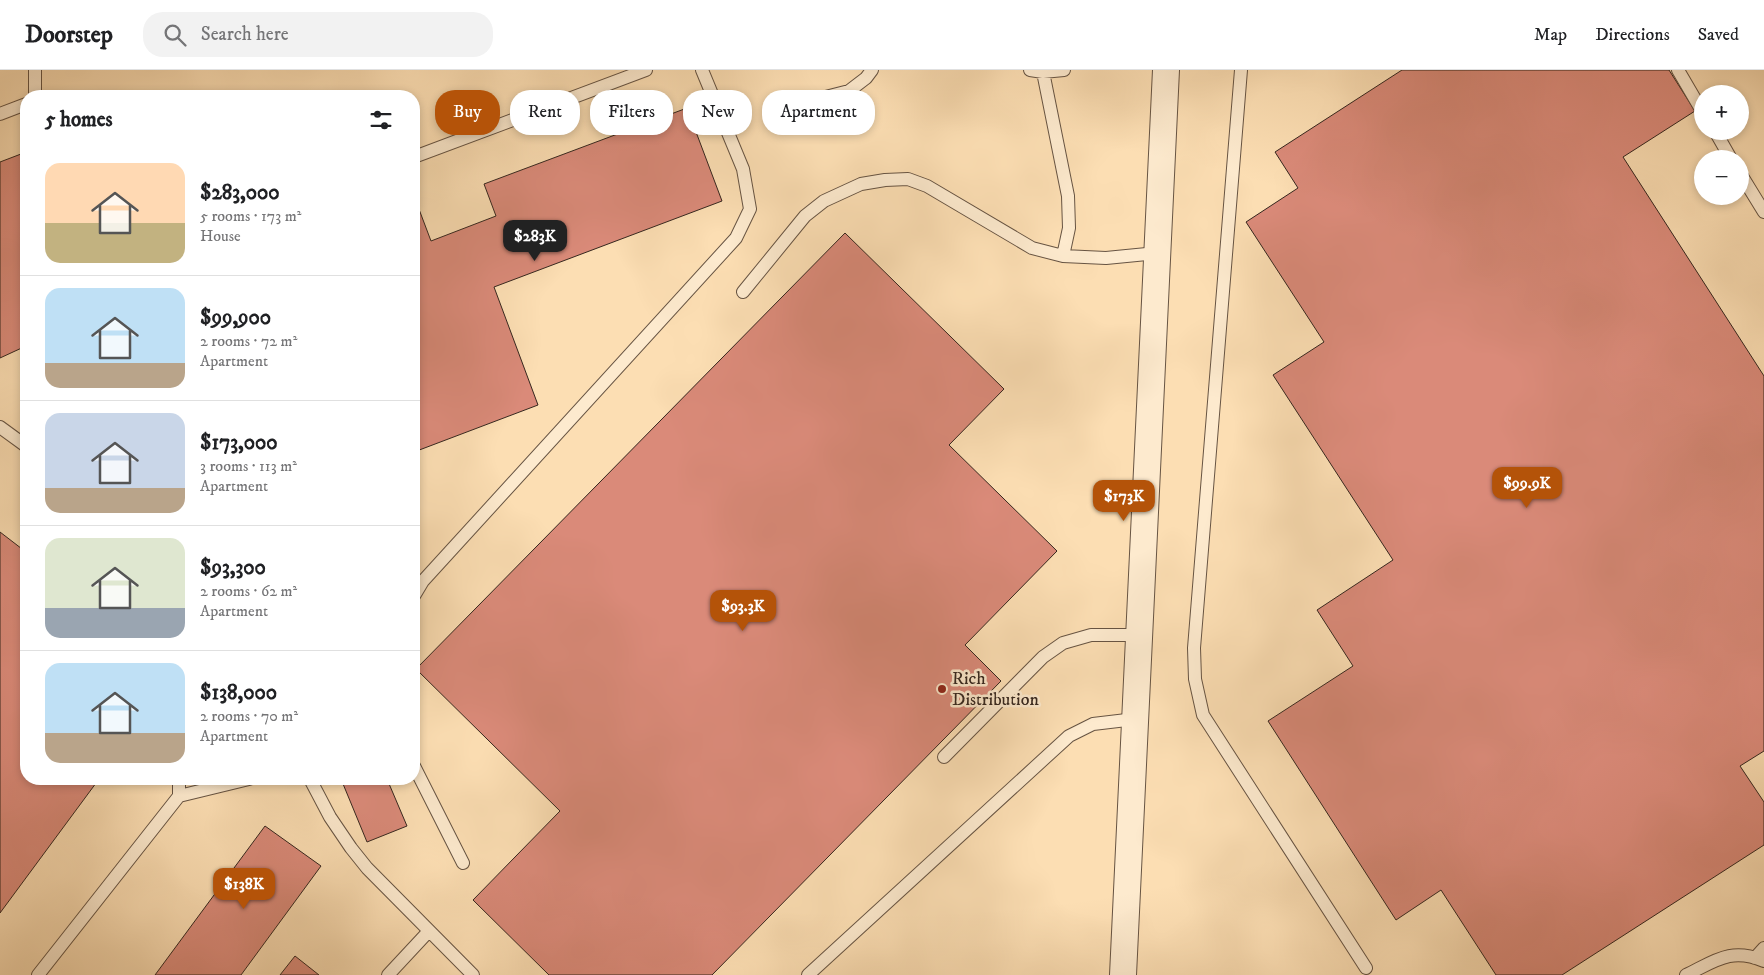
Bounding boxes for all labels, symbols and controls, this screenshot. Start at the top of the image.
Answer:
search box [143,12,493,57]
text: Doorstep [25,20,113,50]
icon: search [161,21,189,49]
text: Search here [201,23,289,46]
text: Map [1534,24,1567,46]
text: Directions [1595,24,1670,46]
text: Saved [1698,24,1739,46]
map controls [1694,85,1749,205]
button: + [1694,85,1749,140]
chip: Buy [435,90,500,135]
chip: Rent [510,90,580,135]
chip: Filters [590,90,673,135]
chip: New [683,90,752,135]
chip: Apartment [762,90,875,135]
icon: filters [367,106,395,134]
text: 5 homes [45,107,113,133]
button: − [1694,150,1749,205]
text: $283,000 [200,180,280,206]
icon: home [85,183,145,243]
text: 5 rooms · 173 m² [200,206,301,226]
pin: $283K [500,220,570,262]
text: House [200,226,241,246]
text: $283K [514,226,556,246]
text: $99,900 [200,305,271,331]
icon: home [85,308,145,368]
text: 2 rooms · 72 m² [200,331,297,351]
text: Apartment [200,351,268,371]
text: $173,000 [200,430,278,456]
icon: home [85,433,145,493]
text: 3 rooms · 113 m² [200,456,297,476]
pin: $99.9K [1486,466,1568,509]
text: $99.9K [1503,473,1551,493]
text: Apartment [200,476,268,496]
pin: $173K [1089,480,1159,522]
text: $173K [1104,486,1144,506]
text: $93,300 [200,555,266,581]
icon: home [85,558,145,618]
text: 2 rooms · 62 m² [200,581,297,601]
pin: $93.3K [702,590,784,632]
text: $93.3K [721,596,765,616]
text: Apartment [200,601,268,621]
place label: Rich Distribution [952,668,1039,711]
text: $138,000 [200,680,277,706]
icon: home [85,683,145,743]
marker: Rich Distribution [936,683,948,695]
text: 2 rooms · 70 m² [200,706,298,726]
text: Apartment [200,726,268,746]
pin: $138K [209,868,279,910]
text: $138K [224,874,264,894]

